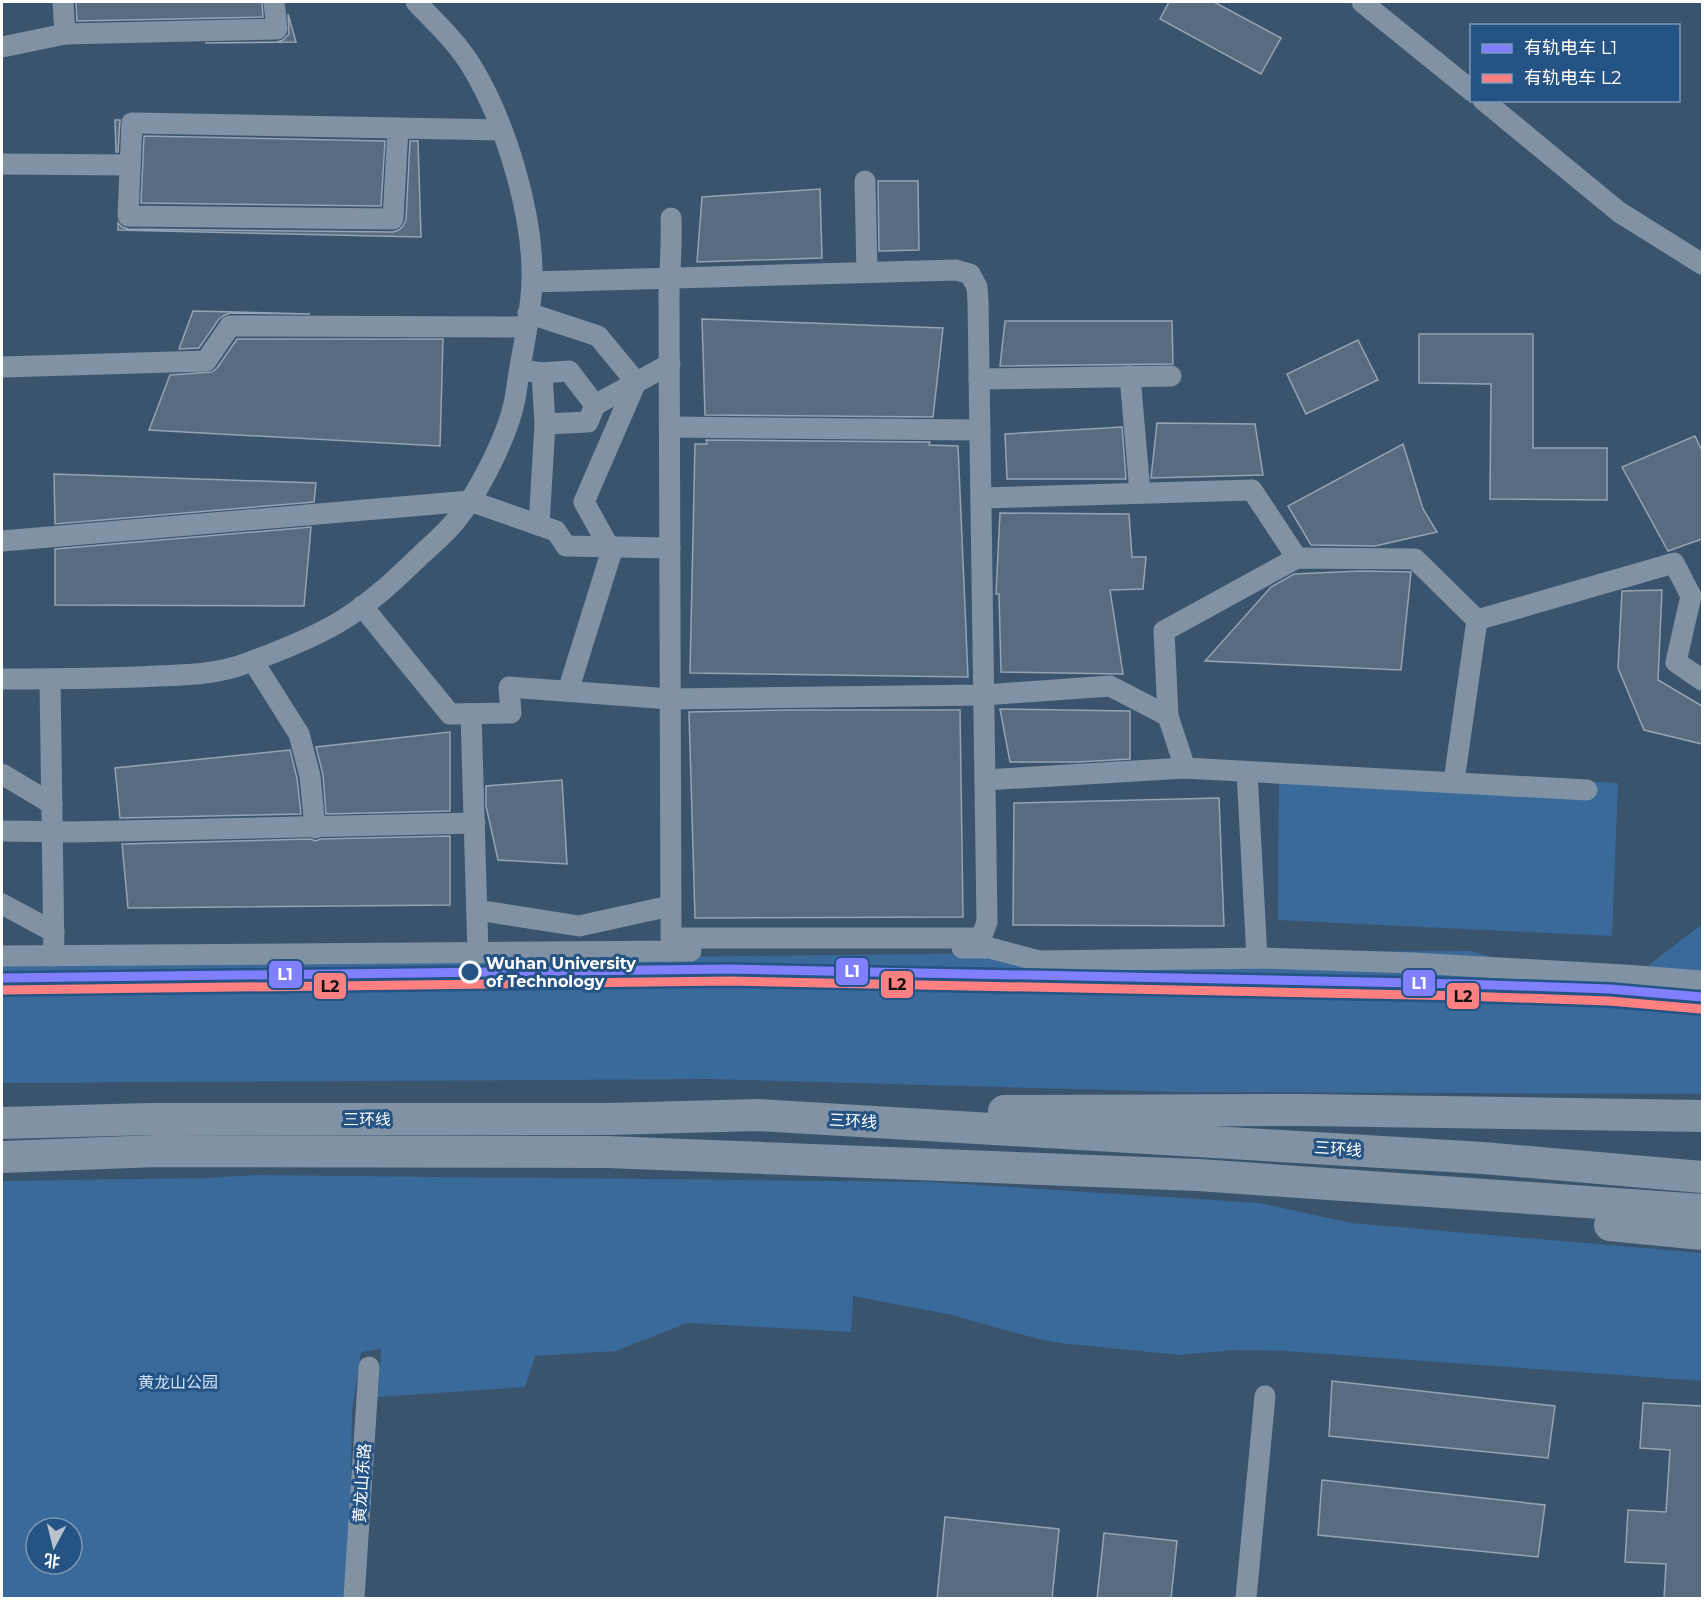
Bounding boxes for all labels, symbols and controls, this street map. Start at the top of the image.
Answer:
legend [1470,24,1680,102]
text: 有轨电车 L1 [1524,37,1617,59]
text: 有轨电车 L2 [1524,67,1622,89]
place label: Wuhan University of Technology [486,954,636,991]
line badge: L1 [835,957,869,986]
line badge: L1 [268,960,303,989]
marker: Wuhan University of Technology [459,961,481,983]
text: L1 [844,962,860,981]
text: L1 [277,965,293,984]
line badge: L1 [1402,969,1436,997]
line badge: L2 [880,970,914,999]
line badge: L2 [313,972,347,1000]
text: L1 [1411,974,1427,993]
text: L2 [887,975,907,994]
text: L2 [320,977,340,996]
line badge: L2 [1446,982,1480,1010]
text: L2 [1453,987,1473,1006]
street label: 三环线 [343,1110,391,1129]
street label: 三环线 [829,1110,877,1132]
street label: 三环线 [1313,1138,1363,1160]
park label: 黄龙山公园 [138,1373,218,1392]
street label: 黄龙山东路 [350,1442,374,1524]
north arrow [24,1516,84,1576]
text: 北 [43,1550,61,1571]

